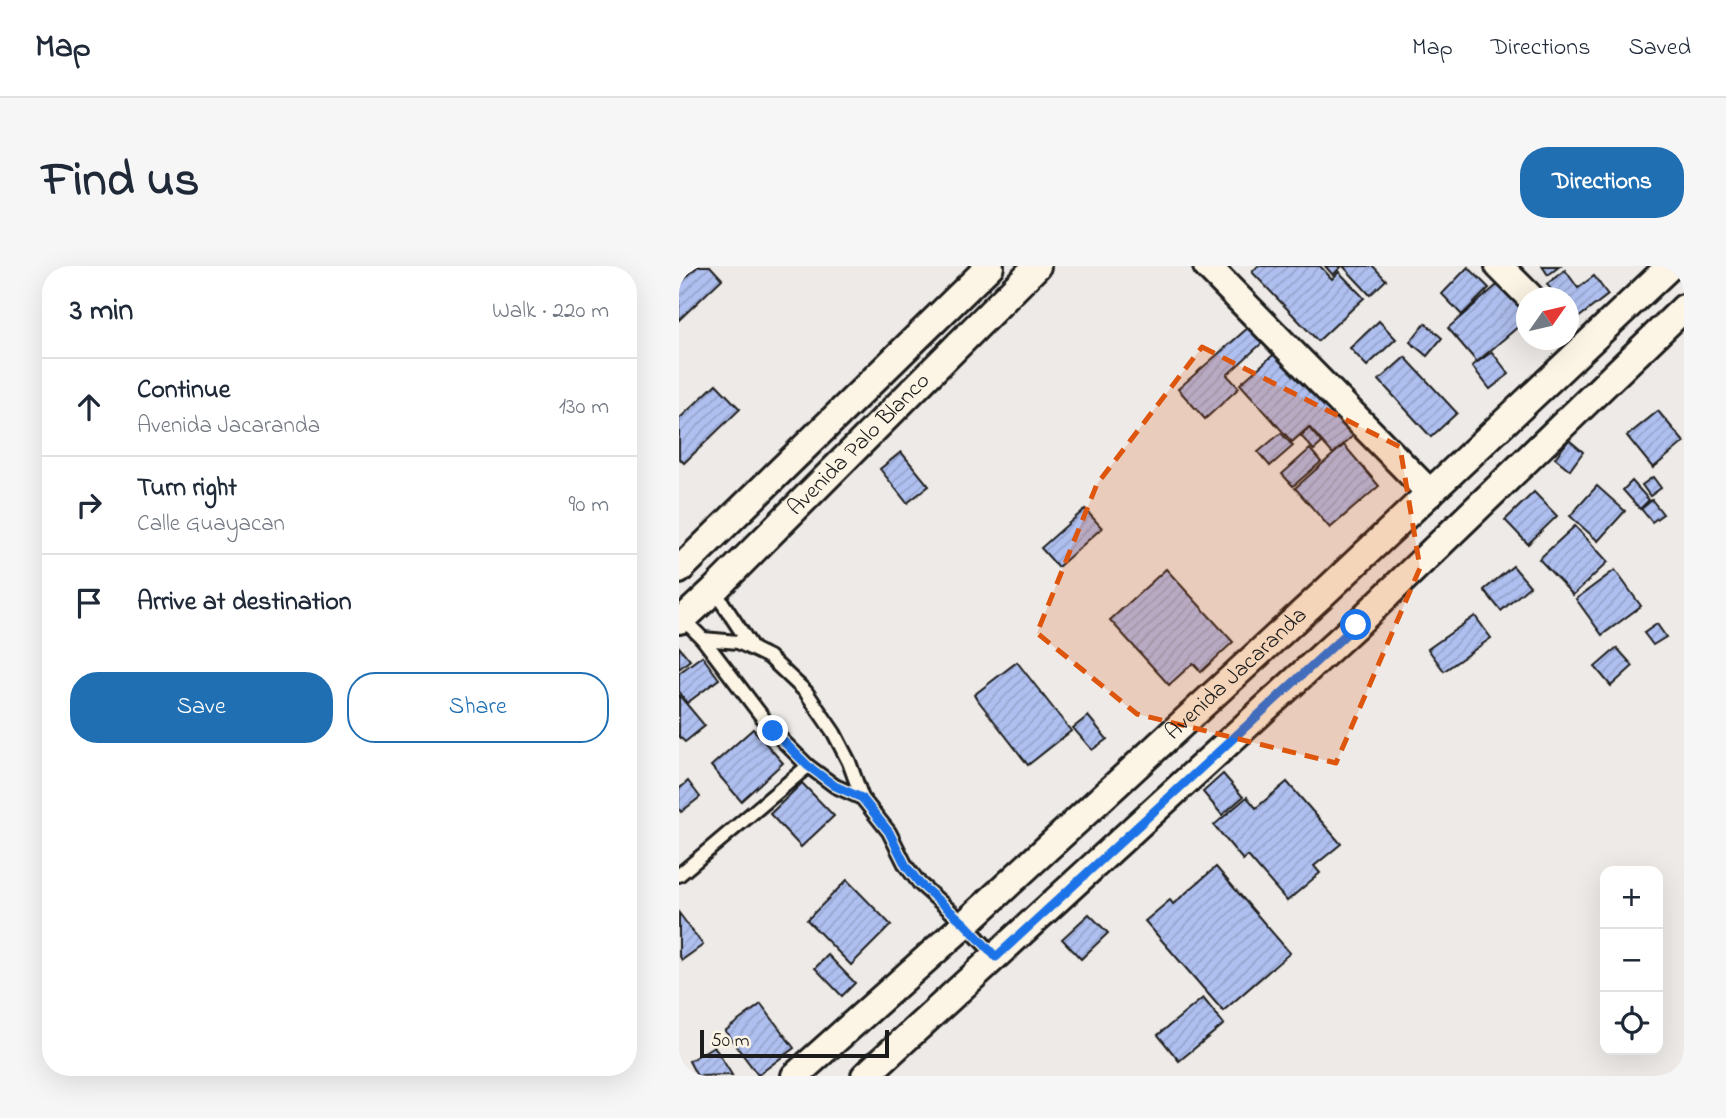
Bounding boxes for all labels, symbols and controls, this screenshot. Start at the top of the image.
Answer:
text: Map [35,24,91,72]
text: Map [1412,31,1453,66]
text: Directions [1491,31,1590,66]
text: Saved [1628,31,1691,66]
text: Find us [42,146,199,218]
button: Directions [1520,147,1684,218]
north arrow [1516,287,1579,350]
text: 3 min [70,290,133,334]
text: Walk · 220 m [492,295,609,328]
street label: Avenida Palo Blanco [780,365,938,524]
text: Continue [137,372,230,410]
icon: ahead [70,388,108,426]
text: 130 m [559,391,609,424]
text: Avenida Jacaranda [137,410,320,443]
text: Turn right [137,470,237,508]
icon: right [70,486,108,524]
text: 90 m [569,489,609,522]
text: Calle Guayacan [137,508,285,541]
icon: arrive [70,584,108,622]
text: Arrive at destination [137,584,352,622]
street label: Avenida Jacaranda [1158,600,1315,748]
route start [1340,609,1371,640]
button: Save [70,672,333,743]
button: Share [347,672,609,743]
route end [757,715,788,746]
map controls [1600,866,1663,1055]
button: + [1600,866,1663,929]
button: − [1600,929,1663,992]
button: locate [1600,992,1663,1055]
scale bar [700,1027,889,1059]
text: 50 m [711,1028,750,1055]

